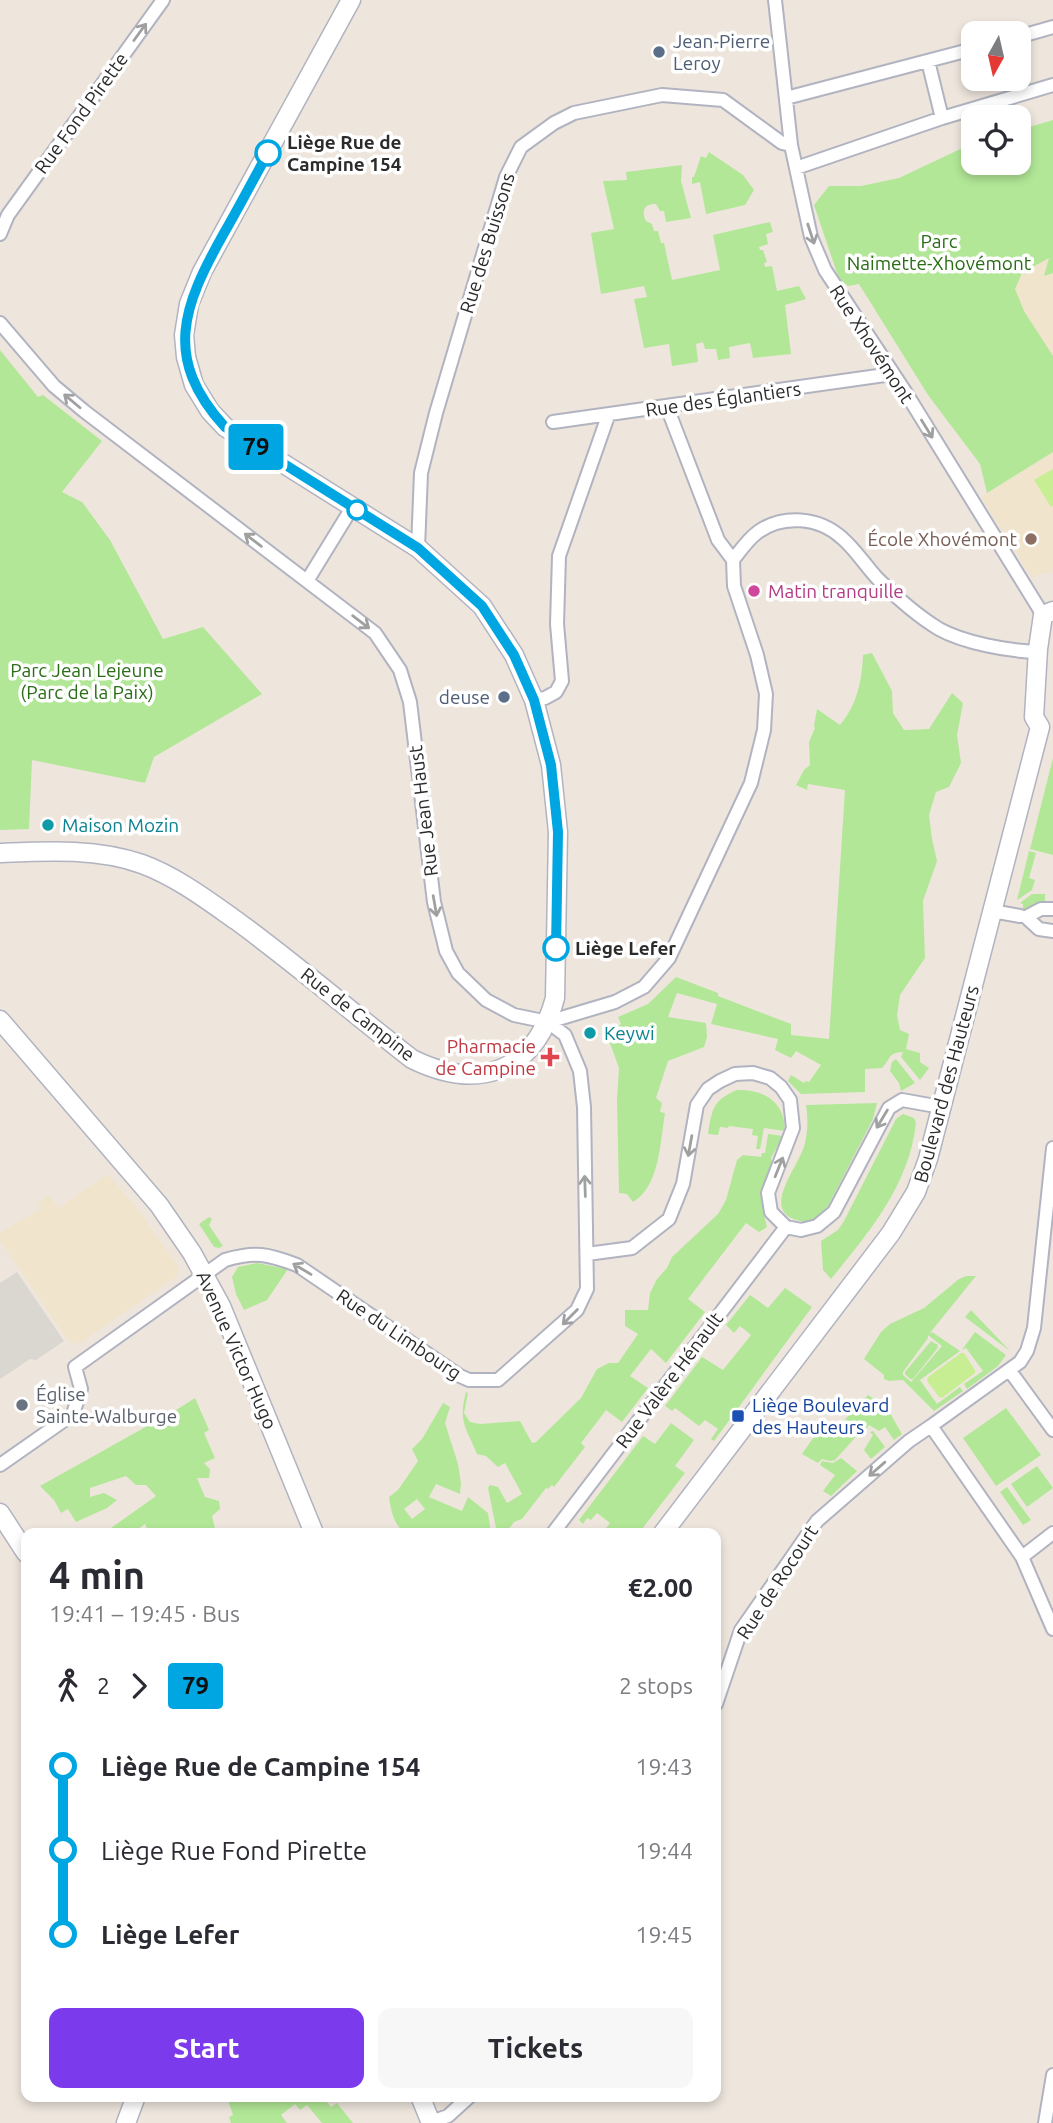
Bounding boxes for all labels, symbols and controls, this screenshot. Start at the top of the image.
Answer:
north arrow [961,21,1031,91]
map controls [961,21,1031,175]
one-way arrow [133,23,147,42]
place label: Jean-Pierre Leroy [673,30,770,74]
marker: Jean-Pierre Leroy [651,44,667,60]
street label: Rue Fond Pirette [30,48,132,178]
button: locate [961,105,1031,175]
place label: Liège Rue de Campine 154 [287,131,402,175]
marker: Liège Rue de Campine 154 [255,140,281,166]
street label: Rue des Buissons [455,170,519,316]
one-way arrow [806,223,819,245]
park label: Parc Naimette-Xhovémont [847,230,1032,274]
street label: Rue Xhovémont [826,281,919,408]
street label: Rue des Églantiers [644,377,802,421]
one-way arrow [64,393,82,409]
one-way arrow [920,419,934,439]
line badge: 79 [224,424,288,470]
text: 79 [242,433,270,460]
unlabelled marker [347,500,367,520]
place label: École Xhovémont [867,528,1018,550]
marker: École Xhovémont [1023,531,1039,547]
one-way arrow [244,532,262,547]
place label: Matin tranquille [768,580,904,602]
marker: Matin tranquille [746,583,762,599]
one-way arrow [351,615,370,630]
park label: Parc Jean Lejeune (Parc de la Paix) [10,659,164,703]
place label: deuse [439,686,490,708]
marker: deuse [496,689,512,705]
street label: Rue Jean Haust [404,744,442,878]
place label: Maison Mozin [62,814,179,836]
marker: Maison Mozin [40,817,56,833]
one-way arrow [429,894,442,917]
marker: Liège Lefer [543,935,569,961]
place label: Liège Lefer [575,937,676,959]
street label: Rue de Campine [297,963,419,1065]
street label: Boulevard des Hauteurs [909,983,983,1185]
place label: Keywi [604,1022,655,1044]
marker: Keywi [582,1025,598,1041]
place label: Pharmacie de Campine [435,1035,536,1079]
marker: Pharmacie de Campine [542,1049,558,1065]
one-way arrow [874,1109,889,1128]
one-way arrow [683,1134,696,1157]
one-way arrow [773,1156,786,1178]
one-way arrow [578,1175,592,1198]
one-way arrow [292,1262,312,1276]
street label: Avenue Victor Hugo [192,1268,282,1432]
street label: Rue du Limbourg [332,1284,466,1384]
street label: Rue Valère Hénault [611,1307,727,1452]
one-way arrow [561,1308,578,1325]
place label: Église Sainte-Walburge [36,1383,177,1427]
place label: Liège Boulevard des Hauteurs [752,1394,889,1438]
marker: Église Sainte-Walburge [14,1397,30,1413]
marker: Liège Boulevard des Hauteurs [730,1408,746,1424]
one-way arrow [869,1461,887,1477]
street label: Rue de Rocourt [732,1520,822,1643]
text: 4 min [49,1554,145,1596]
text: €2.00 [628,1573,693,1602]
text: 19:41 – 19:45 · Bus [49,1601,240,1626]
icon: walk [49,1667,87,1705]
icon: forward [120,1667,158,1705]
text: 79 [182,1672,209,1699]
text: 2 [97,1673,110,1698]
text: 2 stops [619,1673,693,1698]
text: Liège Rue de Campine 154 [101,1752,420,1781]
text: 19:43 [635,1754,693,1779]
text: Liège Rue Fond Pirette [101,1836,367,1865]
text: 19:44 [635,1838,693,1863]
text: Liège Lefer [101,1920,239,1949]
text: 19:45 [635,1922,693,1947]
button: Start [49,2008,364,2088]
button: Tickets [378,2008,693,2088]

